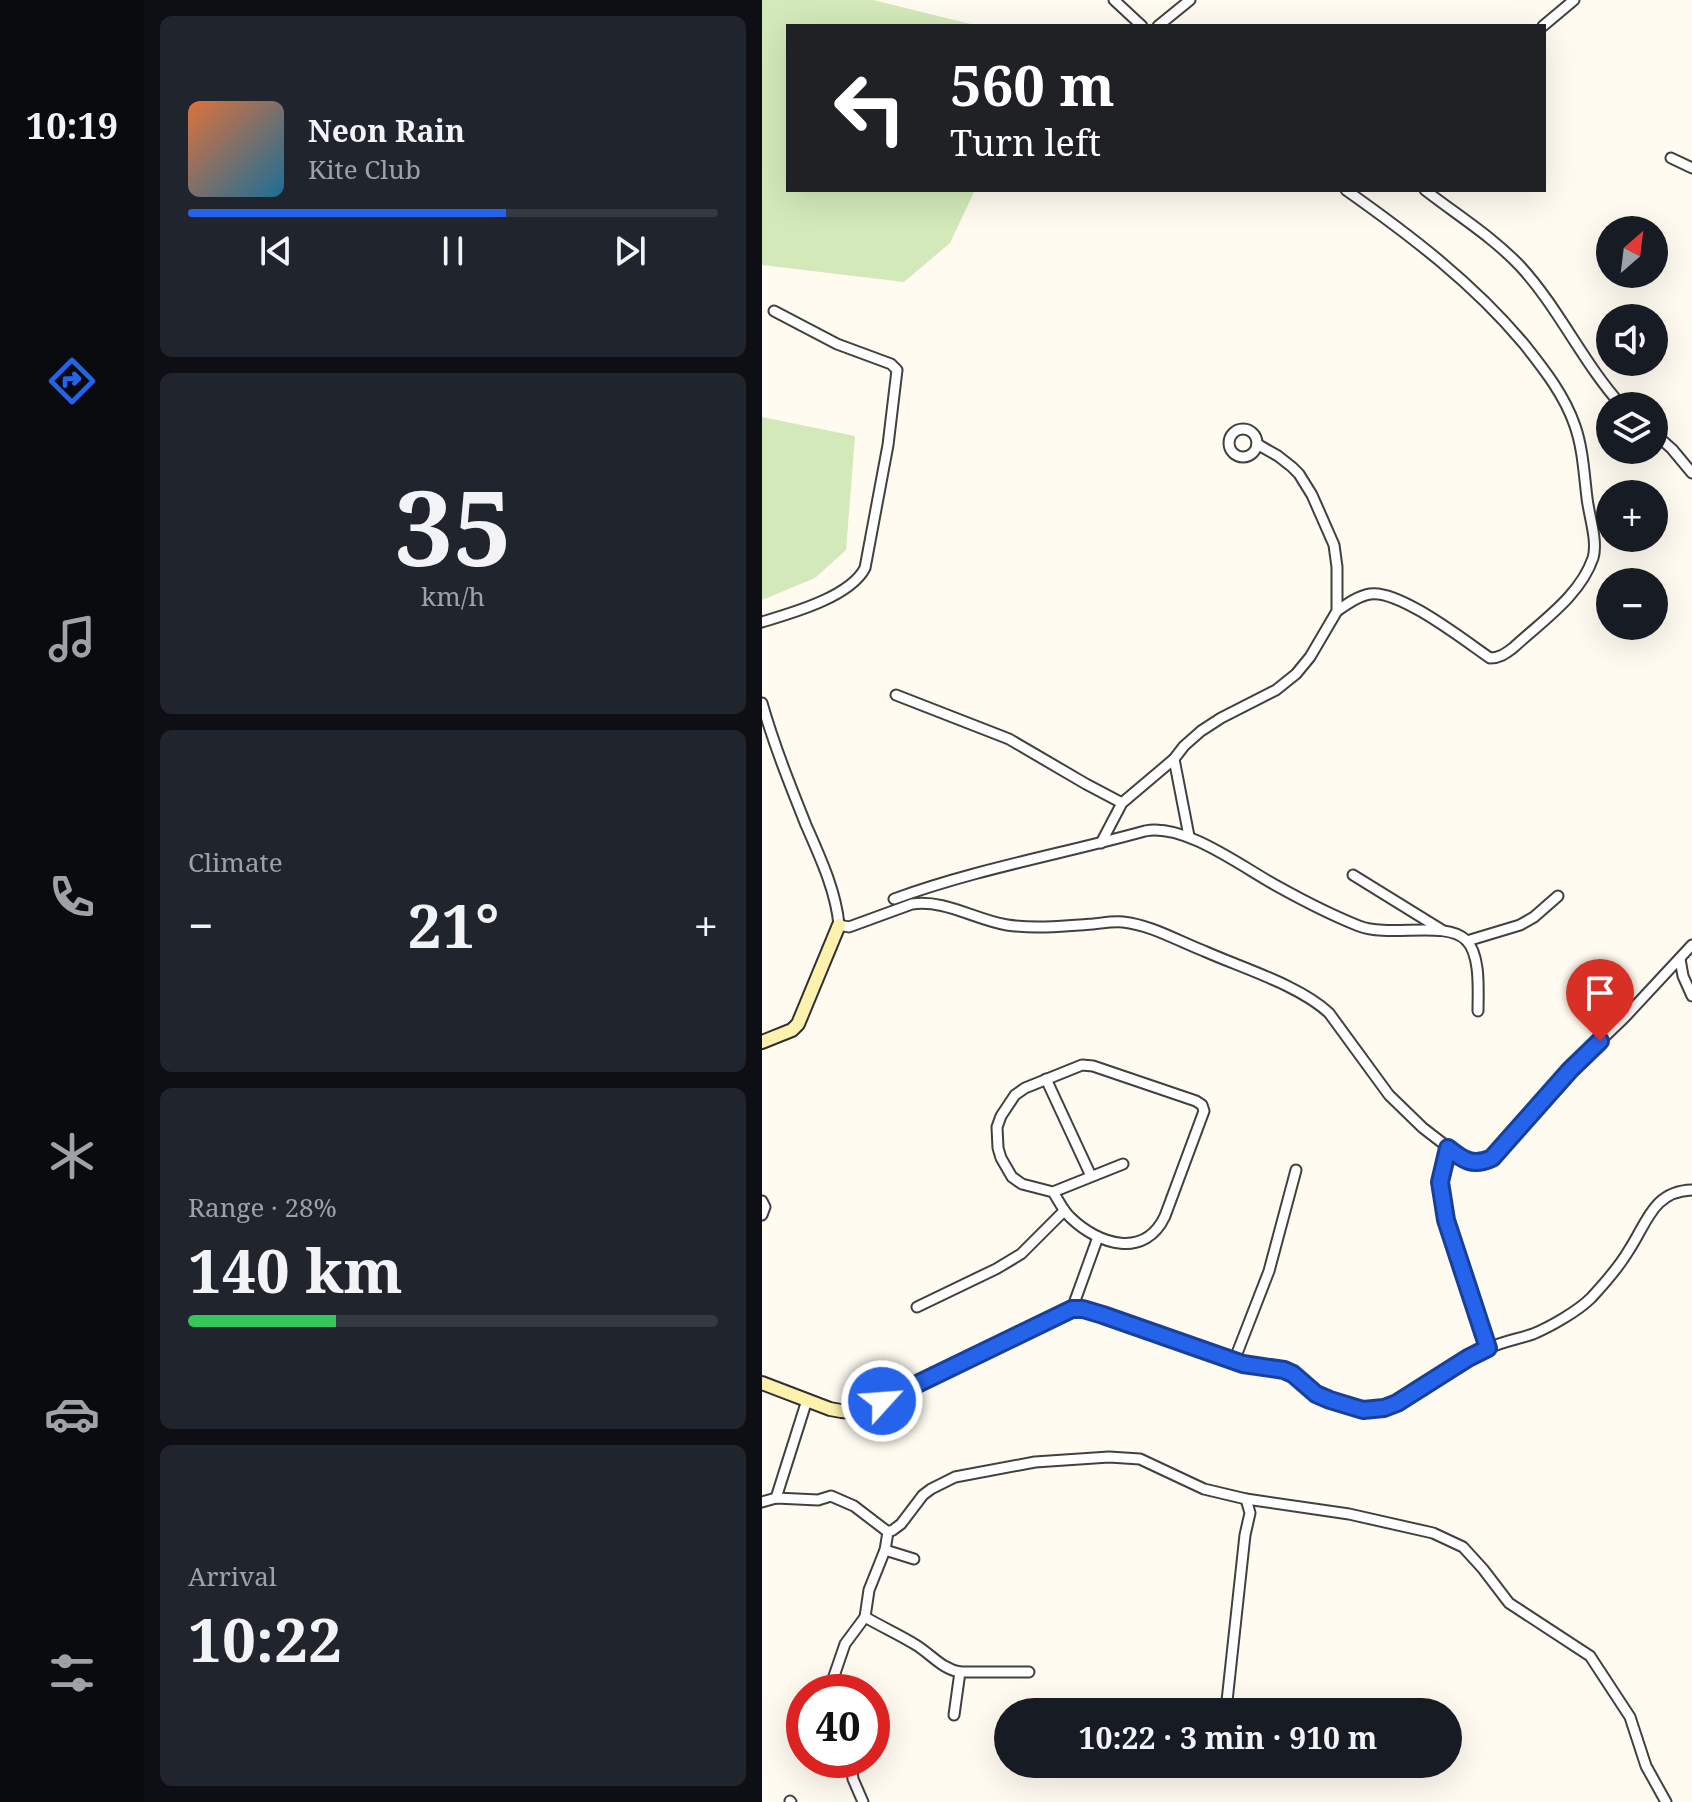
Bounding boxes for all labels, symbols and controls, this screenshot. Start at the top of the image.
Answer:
text: 560 m [950,46,1115,122]
icon: left [818,56,922,160]
text: 10:19 [26,101,118,150]
text: Neon Rain [308,110,465,151]
text: Turn left [950,118,1101,167]
text: Kite Club [308,151,421,187]
north arrow [1596,216,1668,288]
map controls [1596,216,1668,640]
icon: previous [254,229,298,273]
icon: pause [431,229,475,273]
icon: next [608,229,652,273]
button: sound [1596,304,1668,376]
icon: directions [44,353,100,409]
button: layers [1596,392,1668,464]
text: 35 [394,455,512,596]
button: + [1596,480,1668,552]
button: − [1596,568,1668,640]
text: km/h [421,578,485,614]
icon: music [44,611,100,667]
text: Climate [188,844,283,880]
icon: phone [44,869,100,925]
text: 21° [408,884,499,966]
text: − [188,895,213,955]
text: + [693,895,718,955]
pin [1566,959,1634,1041]
icon: arrive [1578,971,1622,1015]
icon: climate [44,1128,100,1184]
text: Range · 28% [188,1189,337,1225]
text: 140 km [188,1229,403,1311]
position arrow [840,1359,924,1443]
icon: car [44,1386,100,1442]
text: Arrival [188,1558,277,1594]
text: 10:22 [188,1598,342,1680]
icon: filters [44,1645,100,1701]
speed limit sign: 40 [786,1674,890,1778]
text: 10:22 · 3 min · 910 m [1079,1717,1377,1758]

